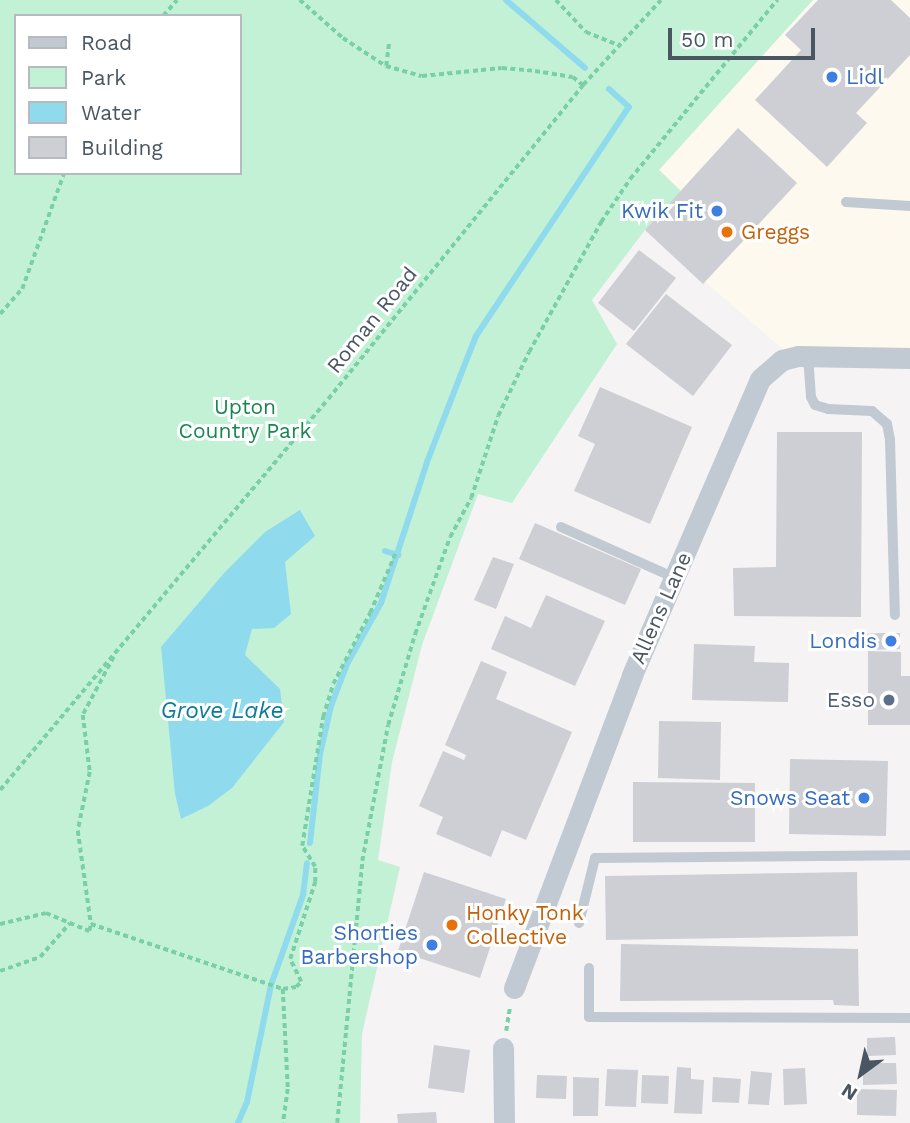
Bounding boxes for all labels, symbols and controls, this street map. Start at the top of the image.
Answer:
legend [14,14,242,175]
scale bar [672,14,819,58]
text: 50 m [681,27,733,52]
text: Road [81,30,132,55]
place label: Lidl [846,64,884,90]
text: Park [81,65,126,90]
marker: Lidl [824,69,840,85]
text: Water [81,100,141,125]
text: Building [81,135,163,160]
place label: Kwik Fit [621,198,703,224]
marker: Kwik Fit [709,203,725,219]
place label: Greggs [741,219,810,245]
marker: Greggs [719,224,735,240]
street label: Roman Road [321,262,423,378]
park label: Upton Country Park [178,394,312,444]
street label: Allens Lane [625,548,697,668]
place label: Londis [809,628,877,654]
marker: Londis [883,633,899,649]
place label: Esso [827,687,875,713]
marker: Esso [881,692,897,708]
water label: Grove Lake [160,697,284,725]
place label: Snows Seat [730,785,850,811]
marker: Snows Seat [856,790,872,806]
place label: Honky Tonk Collective [466,900,585,950]
marker: Honky Tonk Collective [444,917,460,933]
place label: Shorties Barbershop [301,920,418,970]
marker: Shorties Barbershop [424,937,440,953]
north arrow [826,1039,896,1109]
text: N [837,1079,861,1106]

